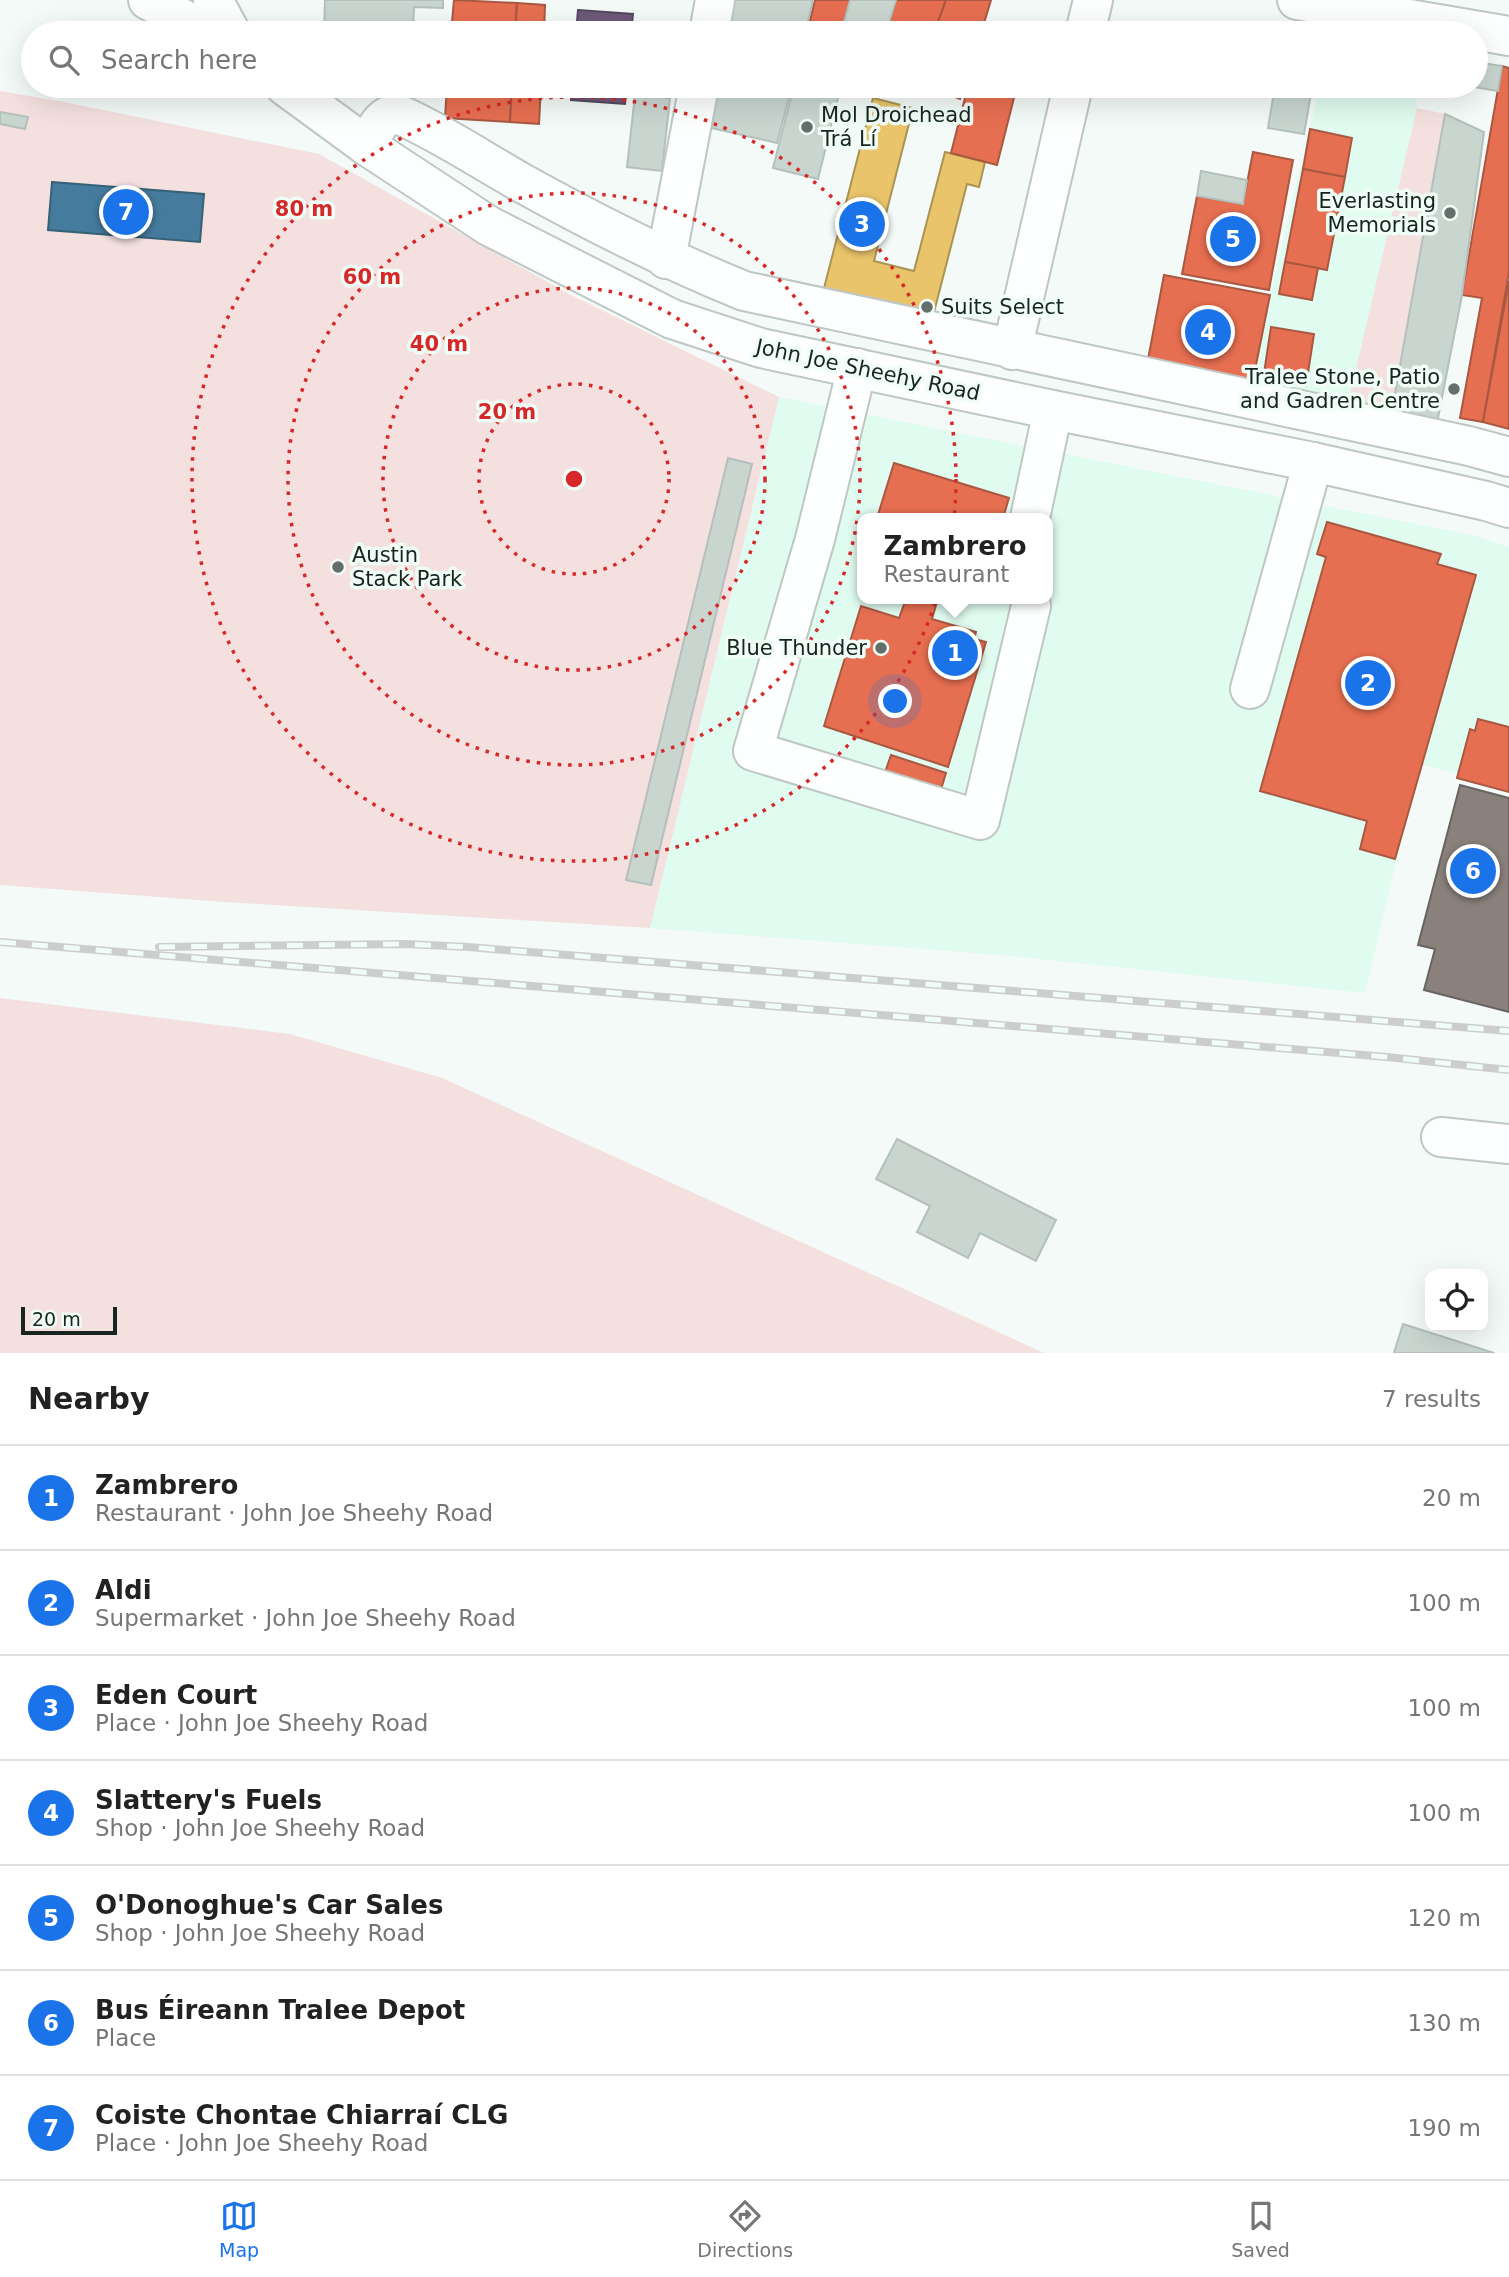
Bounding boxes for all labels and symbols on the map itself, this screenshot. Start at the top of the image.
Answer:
place label: Mol Droichead Trá Lí [820,103,971,151]
marker: Mol Droichead Trá Lí [799,119,815,135]
pin: 7 [103,186,149,238]
place label: Everlasting Memorials [1318,189,1436,237]
text: 80 m [275,197,333,221]
pin: 3 [839,198,885,250]
marker: Everlasting Memorials [1442,205,1458,221]
pin: 5 [1210,213,1256,265]
text: 60 m [343,265,401,289]
place label: Suits Select [941,295,1064,319]
marker: Suits Select [919,299,935,315]
pin: 4 [1185,306,1231,358]
text: 40 m [410,332,468,356]
street label: John Joe Sheehy Road [752,334,982,405]
place label: Tralee Stone, Patio and Gadren Centre [1240,365,1440,413]
marker: Tralee Stone, Patio and Gadren Centre [1446,381,1462,397]
text: 20 m [478,400,536,424]
centre of rings [562,467,586,491]
place label: Austin Stack Park [352,543,463,591]
marker: Austin Stack Park [330,559,346,575]
pin: 1 [932,627,978,679]
place label: Blue Thunder [726,636,867,660]
marker: Blue Thunder [873,640,889,656]
pin: 2 [1345,657,1391,709]
your location [878,684,912,718]
pin: 6 [1450,845,1496,897]
scale bar [21,1304,117,1336]

